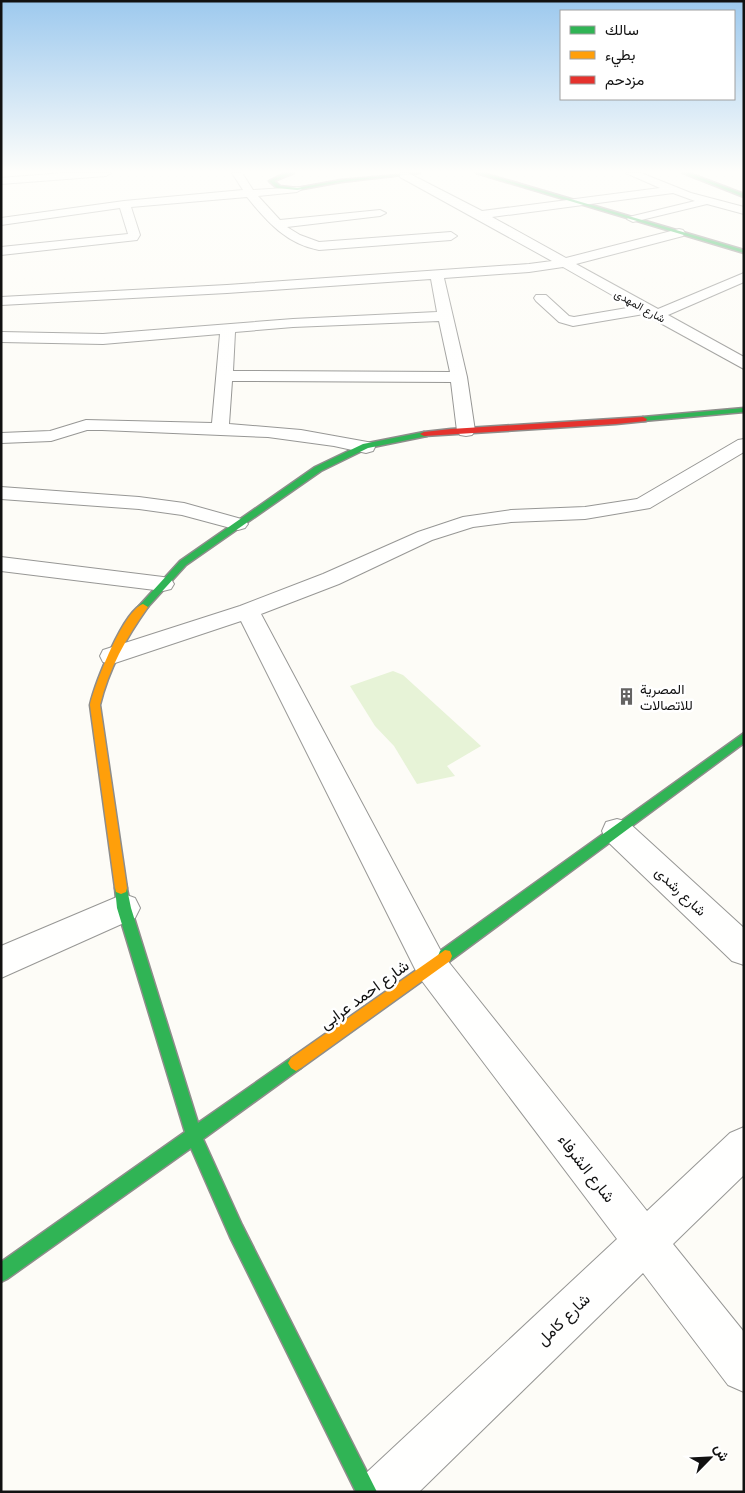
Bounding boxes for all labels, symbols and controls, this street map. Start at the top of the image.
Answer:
legend [560,10,735,100]
text: سالك [605,19,639,39]
text: بطيء [605,44,635,68]
text: مزدحم [605,69,644,90]
street label: شارع المهدى [612,286,668,327]
place label: المصرية للاتصالات [640,679,693,714]
building icon: المصرية للاتصالات [616,686,636,706]
street label: شارع رشدى [650,862,711,921]
street label: شارع احمد عرابى [315,954,414,1035]
street label: شارع الشرفاء [553,1129,621,1207]
street label: شارع كامل [531,1288,595,1351]
north arrow [685,1433,735,1483]
text: ش [710,1441,735,1464]

